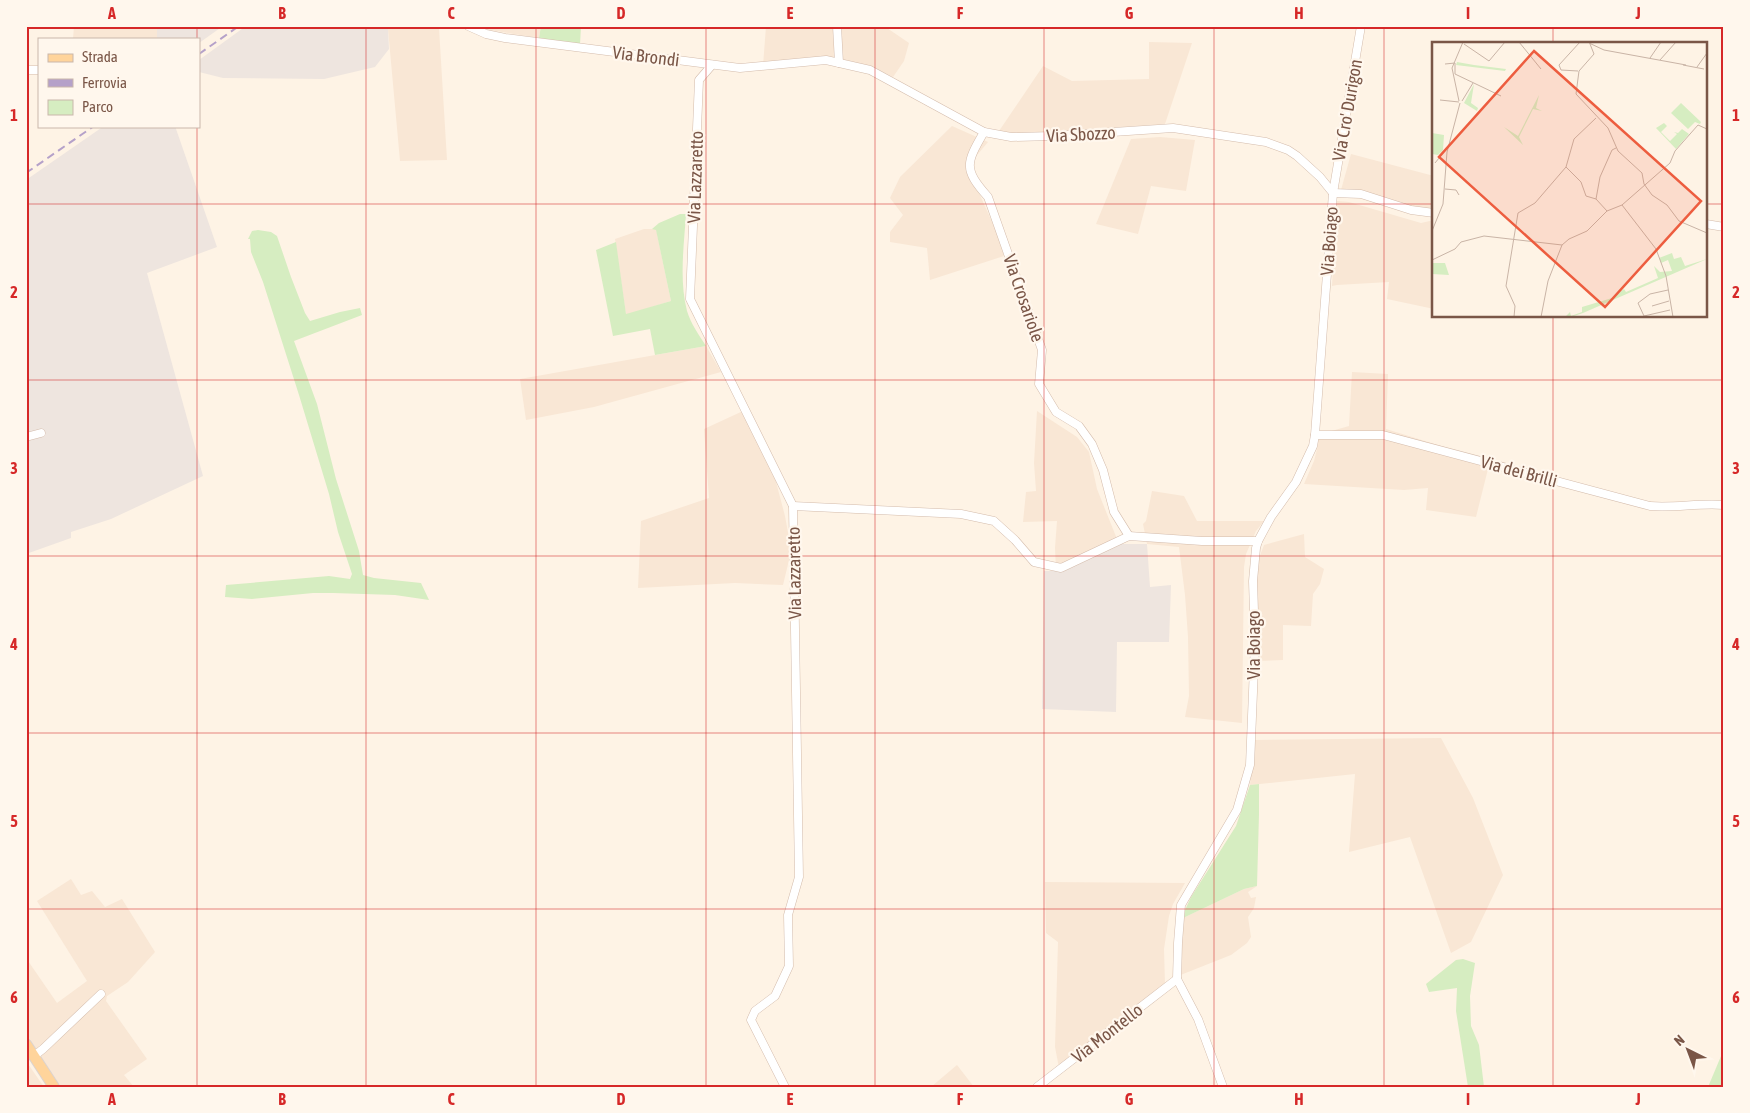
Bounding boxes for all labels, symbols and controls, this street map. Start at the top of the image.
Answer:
text: A [107,4,116,22]
text: B [278,4,286,22]
text: C [447,4,455,22]
text: D [617,4,626,22]
text: E [787,4,794,22]
text: F [957,4,964,22]
text: G [1125,4,1134,22]
text: H [1294,4,1304,22]
text: I [1466,4,1470,22]
text: J [1634,4,1641,22]
legend [38,38,200,128]
street label: Via Brondi [611,41,681,71]
inset map [1432,42,1708,318]
text: Strada [82,48,118,65]
street label: Via Cro' Durigon [1328,57,1366,163]
text: Ferrovia [82,74,127,91]
text: Parco [82,98,113,115]
text: 1 [10,106,18,124]
text: 1 [1732,106,1740,124]
street label: Via Sbozzo [1046,122,1116,146]
street label: Via Lazzaretto [683,130,707,224]
street label: Via Boiago [1316,206,1342,276]
street label: Via Crosariole [999,252,1049,344]
text: 2 [10,283,18,301]
text: 2 [1732,283,1740,301]
street label: Via dei Brilli [1478,451,1560,491]
text: 3 [10,459,18,477]
text: 3 [1732,459,1740,477]
street label: Via Lazzaretto [783,527,805,619]
street label: Via Boiago [1243,610,1264,680]
text: 4 [9,635,18,653]
text: 4 [1731,635,1740,653]
text: 5 [10,812,18,830]
text: 5 [1732,812,1740,830]
text: 6 [10,988,18,1006]
text: 6 [1732,988,1740,1006]
street label: Via Montello [1067,999,1147,1067]
north arrow [1662,1026,1712,1076]
text: N [1671,1032,1688,1049]
text: A [107,1090,116,1108]
text: B [278,1090,286,1108]
text: C [447,1090,455,1108]
text: D [617,1090,626,1108]
text: E [787,1090,794,1108]
text: F [957,1090,964,1108]
text: G [1125,1090,1134,1108]
text: H [1294,1090,1304,1108]
text: I [1466,1090,1470,1108]
text: J [1634,1090,1641,1108]

